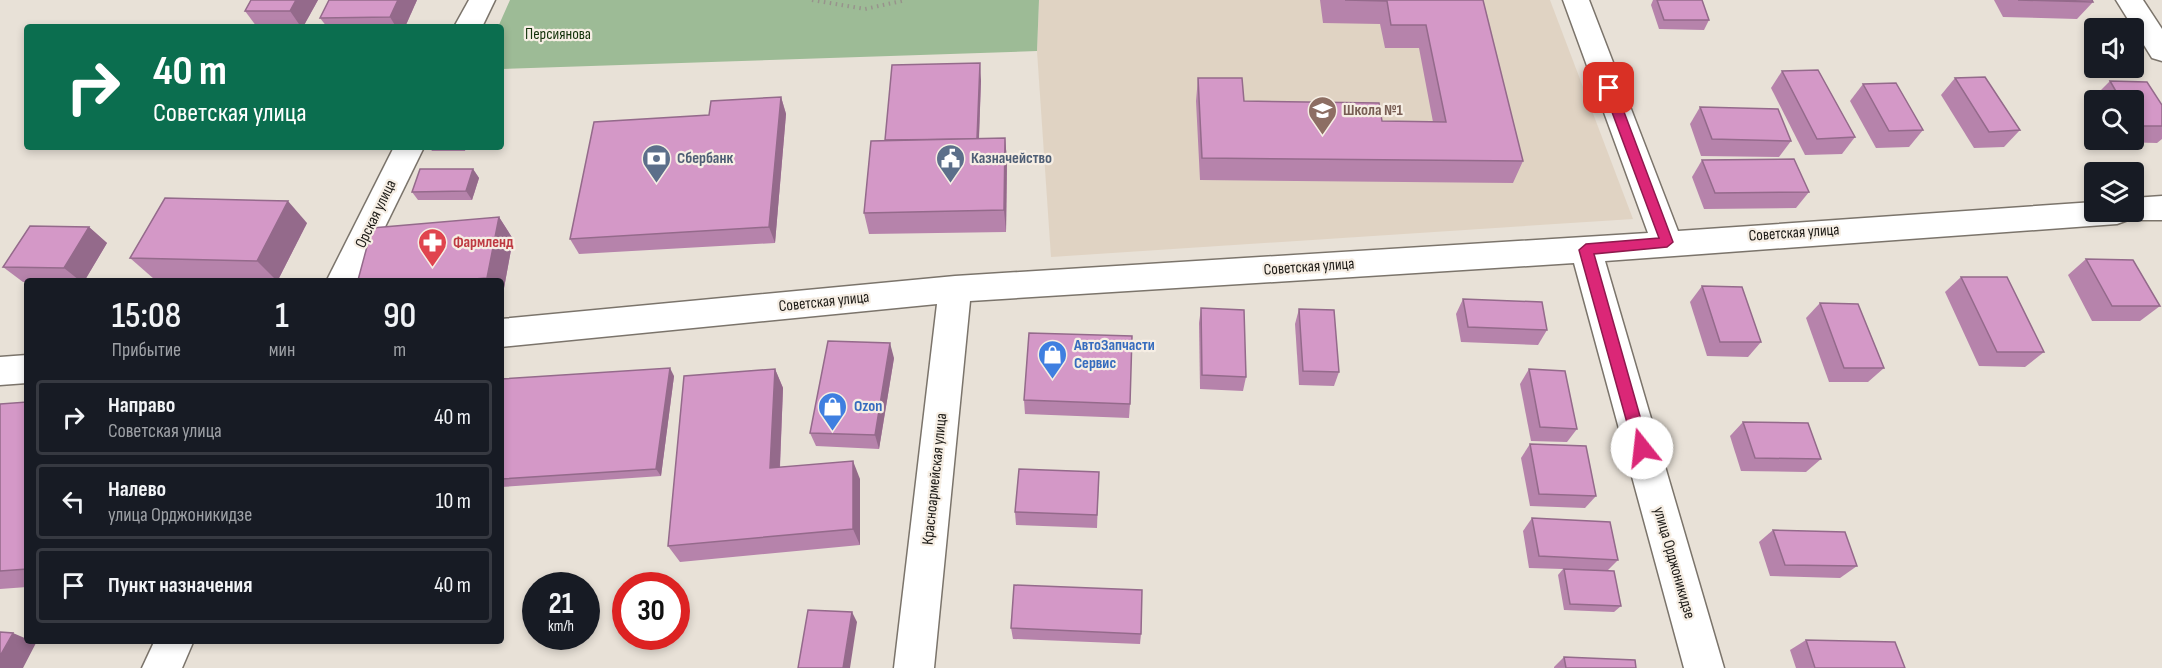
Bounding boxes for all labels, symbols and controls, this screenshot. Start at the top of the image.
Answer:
map controls [2084,18,2144,222]
button: sound [2084,18,2144,78]
park label: Персиянова [525,25,591,44]
text: 40 m [153,46,227,97]
icon: right [54,48,132,126]
pin [1583,62,1634,113]
icon: arrive [1592,71,1625,104]
button: search [2084,90,2144,150]
school or university icon: Школа №1 [1306,94,1338,136]
text: Советская улица [153,97,307,129]
place label: Школа №1 [1343,101,1404,120]
bank icon: Сбербанк [640,142,672,184]
public building icon: Казначейство [934,142,966,184]
place label: Сбербанк [677,149,733,168]
place label: Казначейство [971,149,1052,168]
button: layers [2084,162,2144,222]
street label: Орская улица [351,177,401,251]
street label: Советская улица [1748,220,1840,246]
pharmacy icon: Фармленд [416,226,448,268]
place label: Фармленд [453,233,514,252]
street label: Советская улица [1263,254,1355,280]
street label: Советская улица [778,288,870,316]
text: 15:08 [112,295,181,338]
text: 1 [275,295,289,338]
text: 90 [383,295,416,338]
place label: АвтоЗапчасти Сервис [1073,336,1155,373]
text: Прибытие [112,338,181,362]
text: мин [269,338,295,362]
text: m [393,338,406,362]
shop icon: АвтоЗапчасти Сервис [1037,338,1069,380]
shop icon: Ozon [817,390,849,432]
text: Направо [108,392,175,419]
place label: Ozon [854,397,882,416]
icon: right [57,401,90,434]
text: 40 m [434,404,471,431]
street label: Красноармейская улица [919,412,951,546]
position arrow [1610,416,1674,480]
text: Советская улица [108,419,222,443]
text: Налево [108,476,166,503]
icon: left [57,485,90,518]
text: 10 m [436,488,471,515]
text: улица Орджоникидзе [108,503,252,527]
street label: улица Орджоникидзе [1649,505,1699,621]
icon: arrive [57,569,90,602]
text: Пункт назначения [108,572,252,599]
text: 40 m [434,572,471,599]
speed limit sign: 30 [612,572,690,650]
text: 21 [549,586,573,622]
text: km/h [548,617,574,636]

